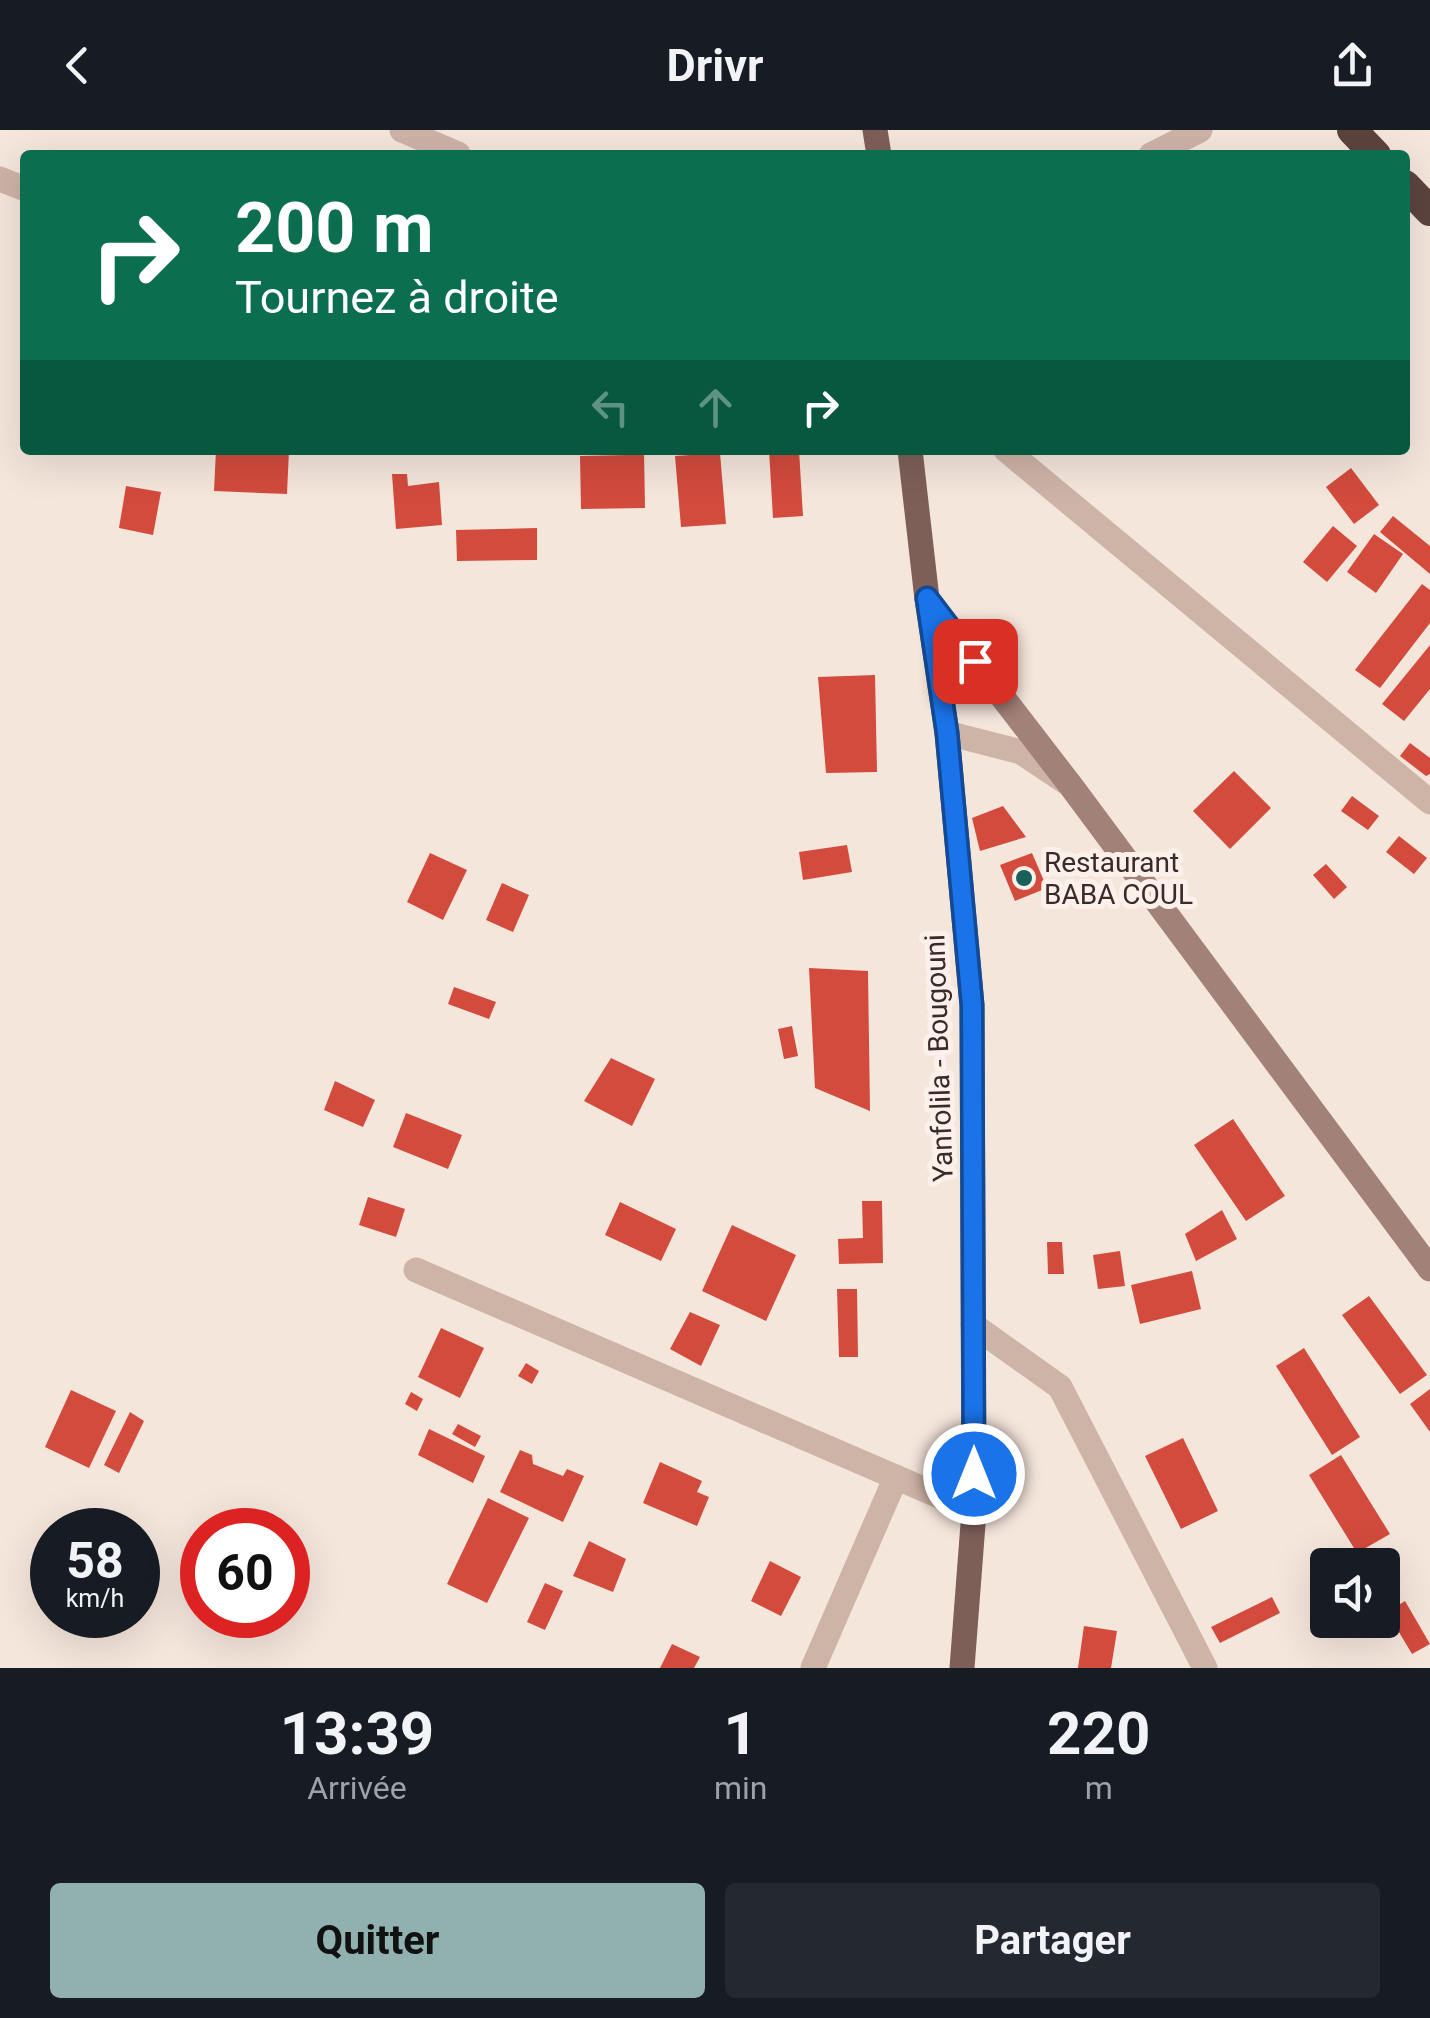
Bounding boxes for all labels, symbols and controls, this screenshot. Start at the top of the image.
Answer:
icon: back [50,38,105,93]
icon: share [1325,38,1380,93]
text: Drivr [667,39,763,92]
text: 200 m [235,187,434,269]
icon: right [70,190,200,320]
text: Tournez à droite [235,271,559,324]
icon: left [583,380,638,435]
icon: ahead [688,380,743,435]
icon: right [793,380,848,435]
pin [933,619,1018,704]
icon: arrive [948,634,1003,689]
place label: Restaurant BABA COUL [1044,846,1193,911]
marker: Restaurant BABA COUL [1013,867,1035,889]
street label: Yanfolila - Bougouni [918,934,960,1182]
position arrow [922,1422,1026,1526]
speed limit sign: 60 [180,1508,310,1638]
text: 58 [66,1532,124,1590]
map controls [1310,1548,1400,1638]
button: sound [1310,1548,1400,1638]
text: km/h [66,1584,124,1613]
text: 13:39 [280,1698,434,1769]
text: 1 [723,1698,758,1769]
text: 220 [1047,1698,1150,1769]
text: Arrivée [307,1769,407,1807]
text: min [714,1769,767,1807]
text: m [1085,1769,1113,1807]
button: Quitter [50,1883,705,1998]
button: Partager [725,1883,1380,1998]

